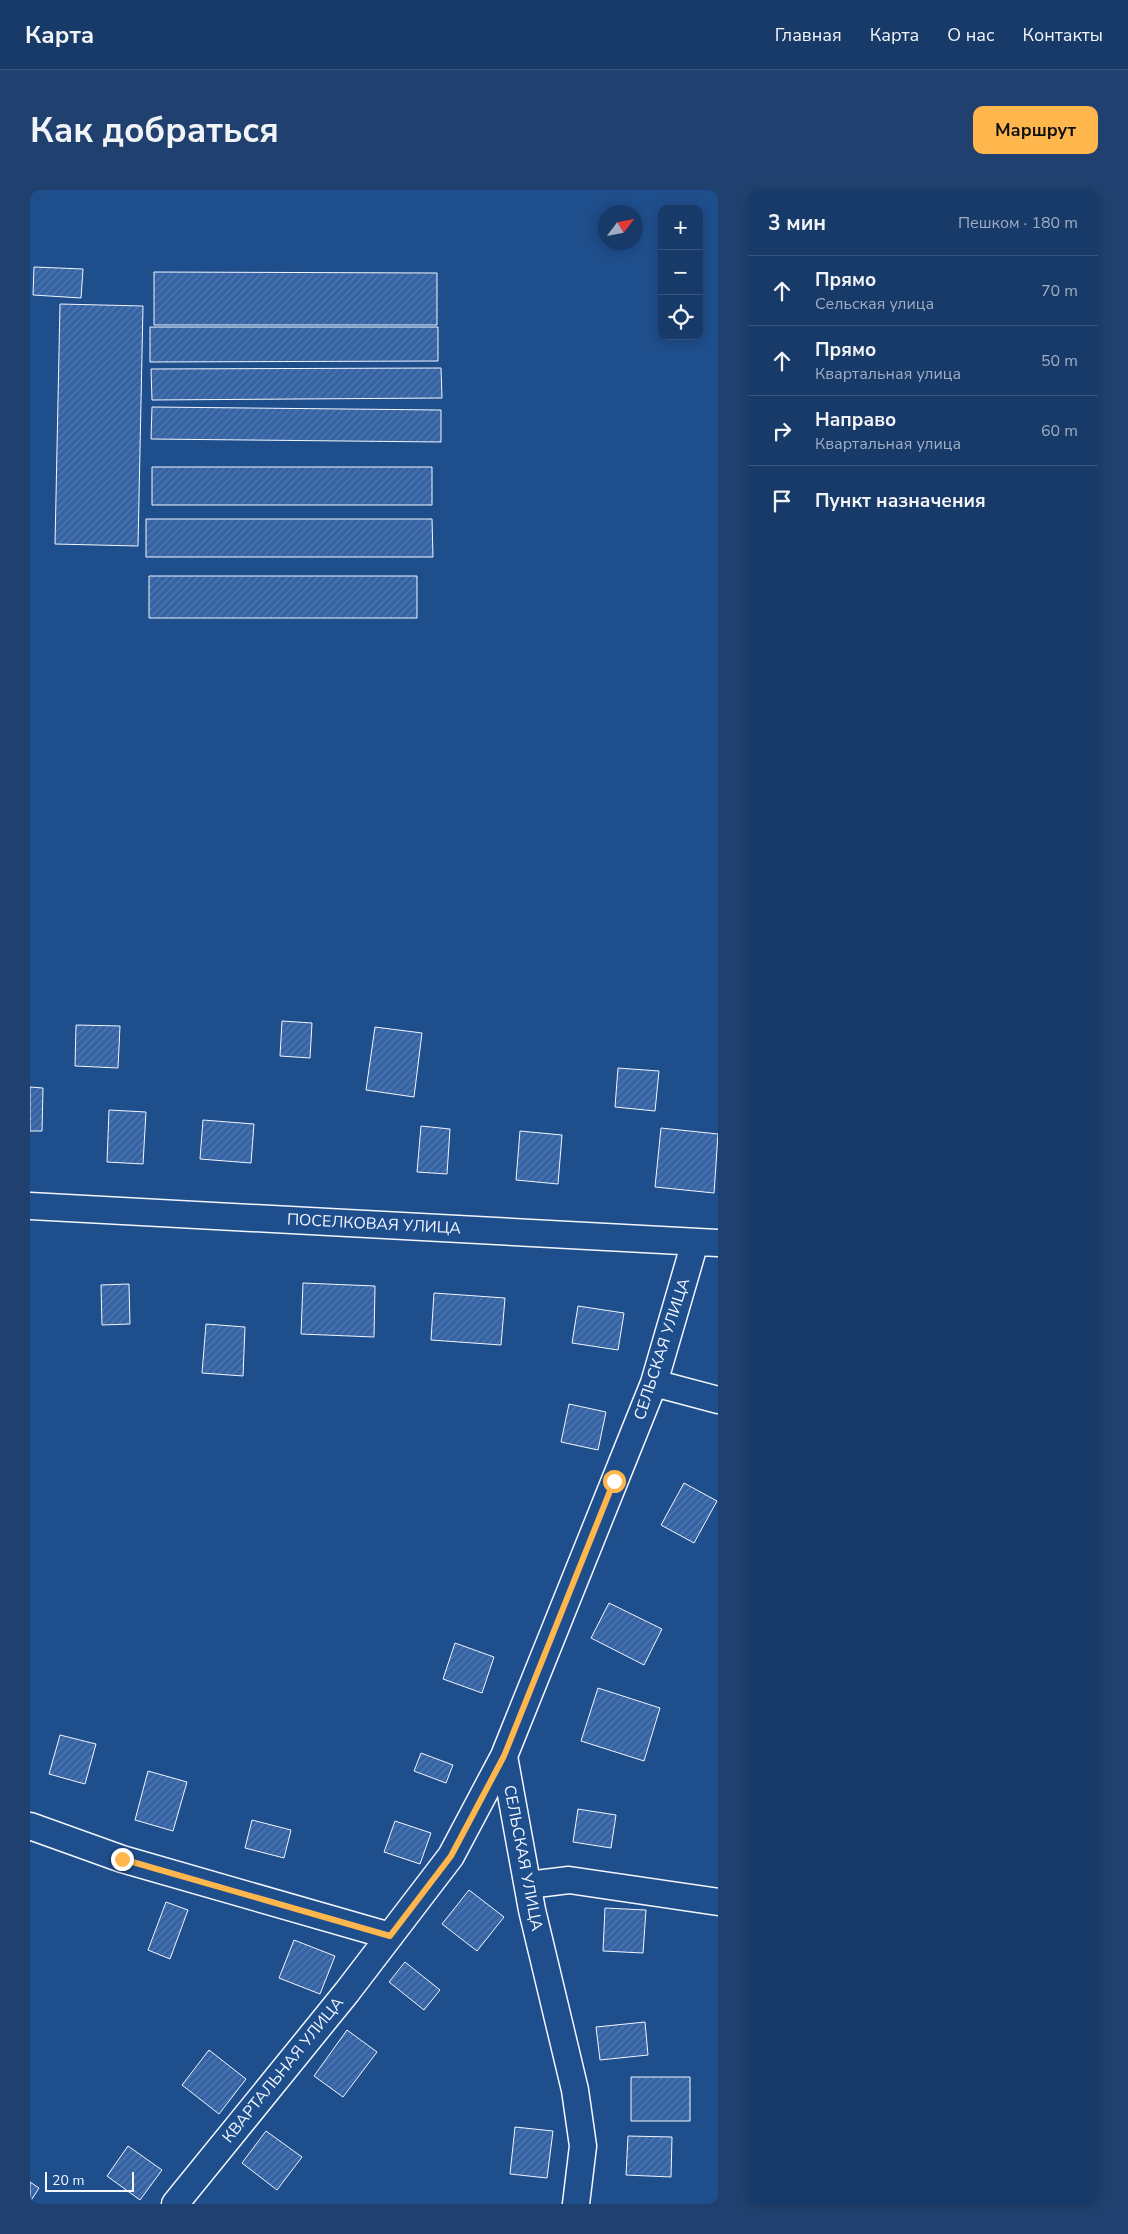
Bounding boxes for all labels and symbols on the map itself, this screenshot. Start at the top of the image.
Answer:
north arrow [598,205,643,250]
street label: ПОСЕЛКОВАЯ УЛИЦА [286,1208,462,1240]
street label: СЕЛЬСКАЯ УЛИЦА [629,1275,695,1423]
route start [603,1470,626,1493]
street label: СЕЛЬСКАЯ УЛИЦА [498,1783,548,1933]
route end [111,1848,134,1871]
street label: КВАРТАЛЬНАЯ УЛИЦА [217,1992,349,2148]
scale bar [45,2169,134,2192]

